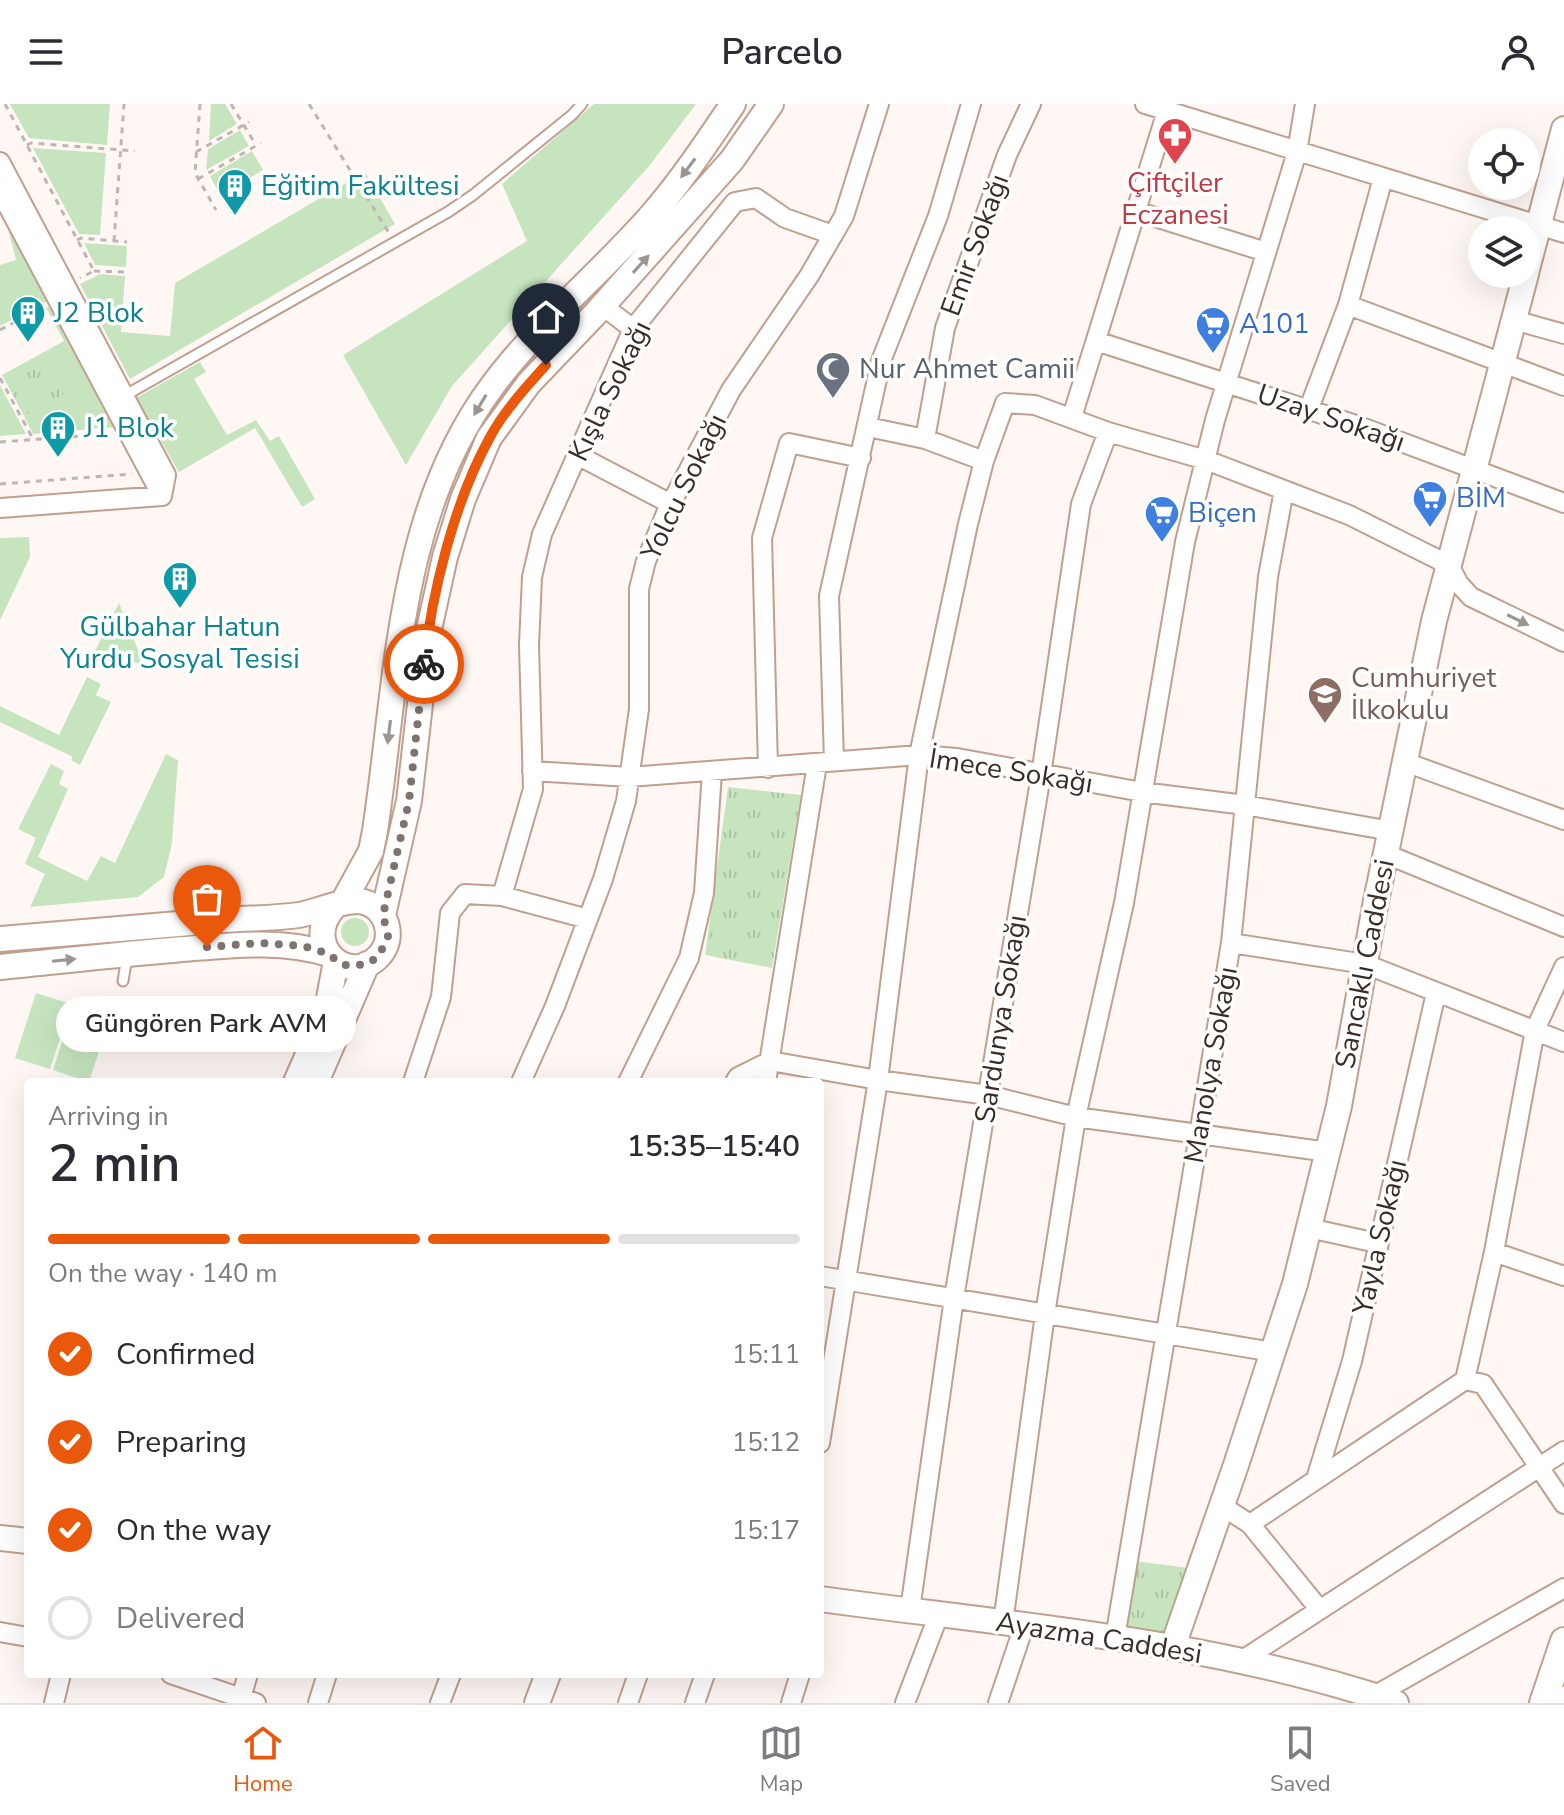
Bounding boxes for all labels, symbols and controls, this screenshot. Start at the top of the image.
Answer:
text: Parcelo [721,28,843,77]
icon: menu [24,30,68,74]
icon: person [1496,30,1540,74]
pharmacy icon: Çiftçiler Eczanesi [1156,116,1194,166]
map controls [1468,128,1540,288]
button: locate [1468,128,1540,200]
one-way arrow [680,158,696,178]
place label: Çiftçiler Eczanesi [1121,164,1229,234]
building icon: Eğitim Fakültesi [216,167,254,217]
place label: Eğitim Fakültesi [261,167,459,205]
street label: Emir Sokağı [932,169,1018,321]
button: layers [1468,216,1540,288]
one-way arrow [631,255,649,274]
pin [512,283,580,365]
building icon: J2 Blok [9,294,47,344]
place label: J2 Blok [53,294,145,332]
icon: home [524,295,568,339]
supermarket icon: A101 [1194,305,1232,355]
place label: A101 [1239,305,1310,343]
street label: Kışla Sokağı [560,314,660,468]
mosque icon: Nur Ahmet Camii [814,350,852,400]
place label: Nur Ahmet Camii [859,350,1075,388]
street label: Uzay Sokağı [1252,375,1410,461]
one-way arrow [473,394,487,416]
street label: Yolcu Sokağı [632,407,736,567]
building icon: J1 Blok [39,409,77,459]
place label: J1 Blok [83,409,175,447]
supermarket icon: BİM [1411,479,1449,529]
place label: BİM [1456,479,1506,517]
supermarket icon: Biçen [1143,494,1181,544]
place label: Biçen [1188,494,1257,532]
building icon: Gülbahar Hatun Yurdu Sosyal Tesisi [161,560,199,610]
place label: Gülbahar Hatun Yurdu Sosyal Tesisi [59,608,300,678]
one-way arrow [1506,613,1529,627]
courier [384,624,464,704]
icon: bike [402,642,446,686]
place label: Cumhuriyet İlkokulu [1351,659,1496,729]
school or university icon: Cumhuriyet İlkokulu [1306,675,1344,725]
one-way arrow [382,720,395,745]
street label: İmece Sokağı [926,739,1096,803]
street label: Sancaklı Caddesi [1326,856,1404,1072]
pin [173,865,241,947]
icon: bag [185,877,229,921]
street label: Sardunya Sokağı [966,912,1036,1126]
one-way arrow [52,954,77,967]
street label: Manolya Sokağı [1175,964,1247,1166]
callout: Güngören Park AVM [57,995,357,1051]
text: Güngören Park AVM [85,1006,327,1041]
text: Arriving in [48,1099,169,1134]
text: 15:35–15:40 [627,1126,800,1167]
text: 2 min [48,1128,181,1199]
street label: Yayla Sokağı [1343,1156,1416,1319]
text: On the way · 140 m [48,1256,277,1291]
icon: check [48,1332,92,1376]
text: Confirmed [116,1334,256,1375]
text: 15:11 [732,1337,800,1372]
icon: check [48,1420,92,1464]
text: Preparing [116,1422,247,1463]
text: 15:12 [732,1425,800,1460]
icon: check [48,1508,92,1552]
text: On the way [116,1510,271,1551]
text: 15:17 [732,1513,800,1548]
text: Delivered [116,1598,245,1639]
street label: Ayazma Caddesi [993,1603,1205,1673]
tab: Home [233,1721,293,1799]
tab: Map [759,1721,803,1799]
tab: Saved [1270,1721,1331,1799]

